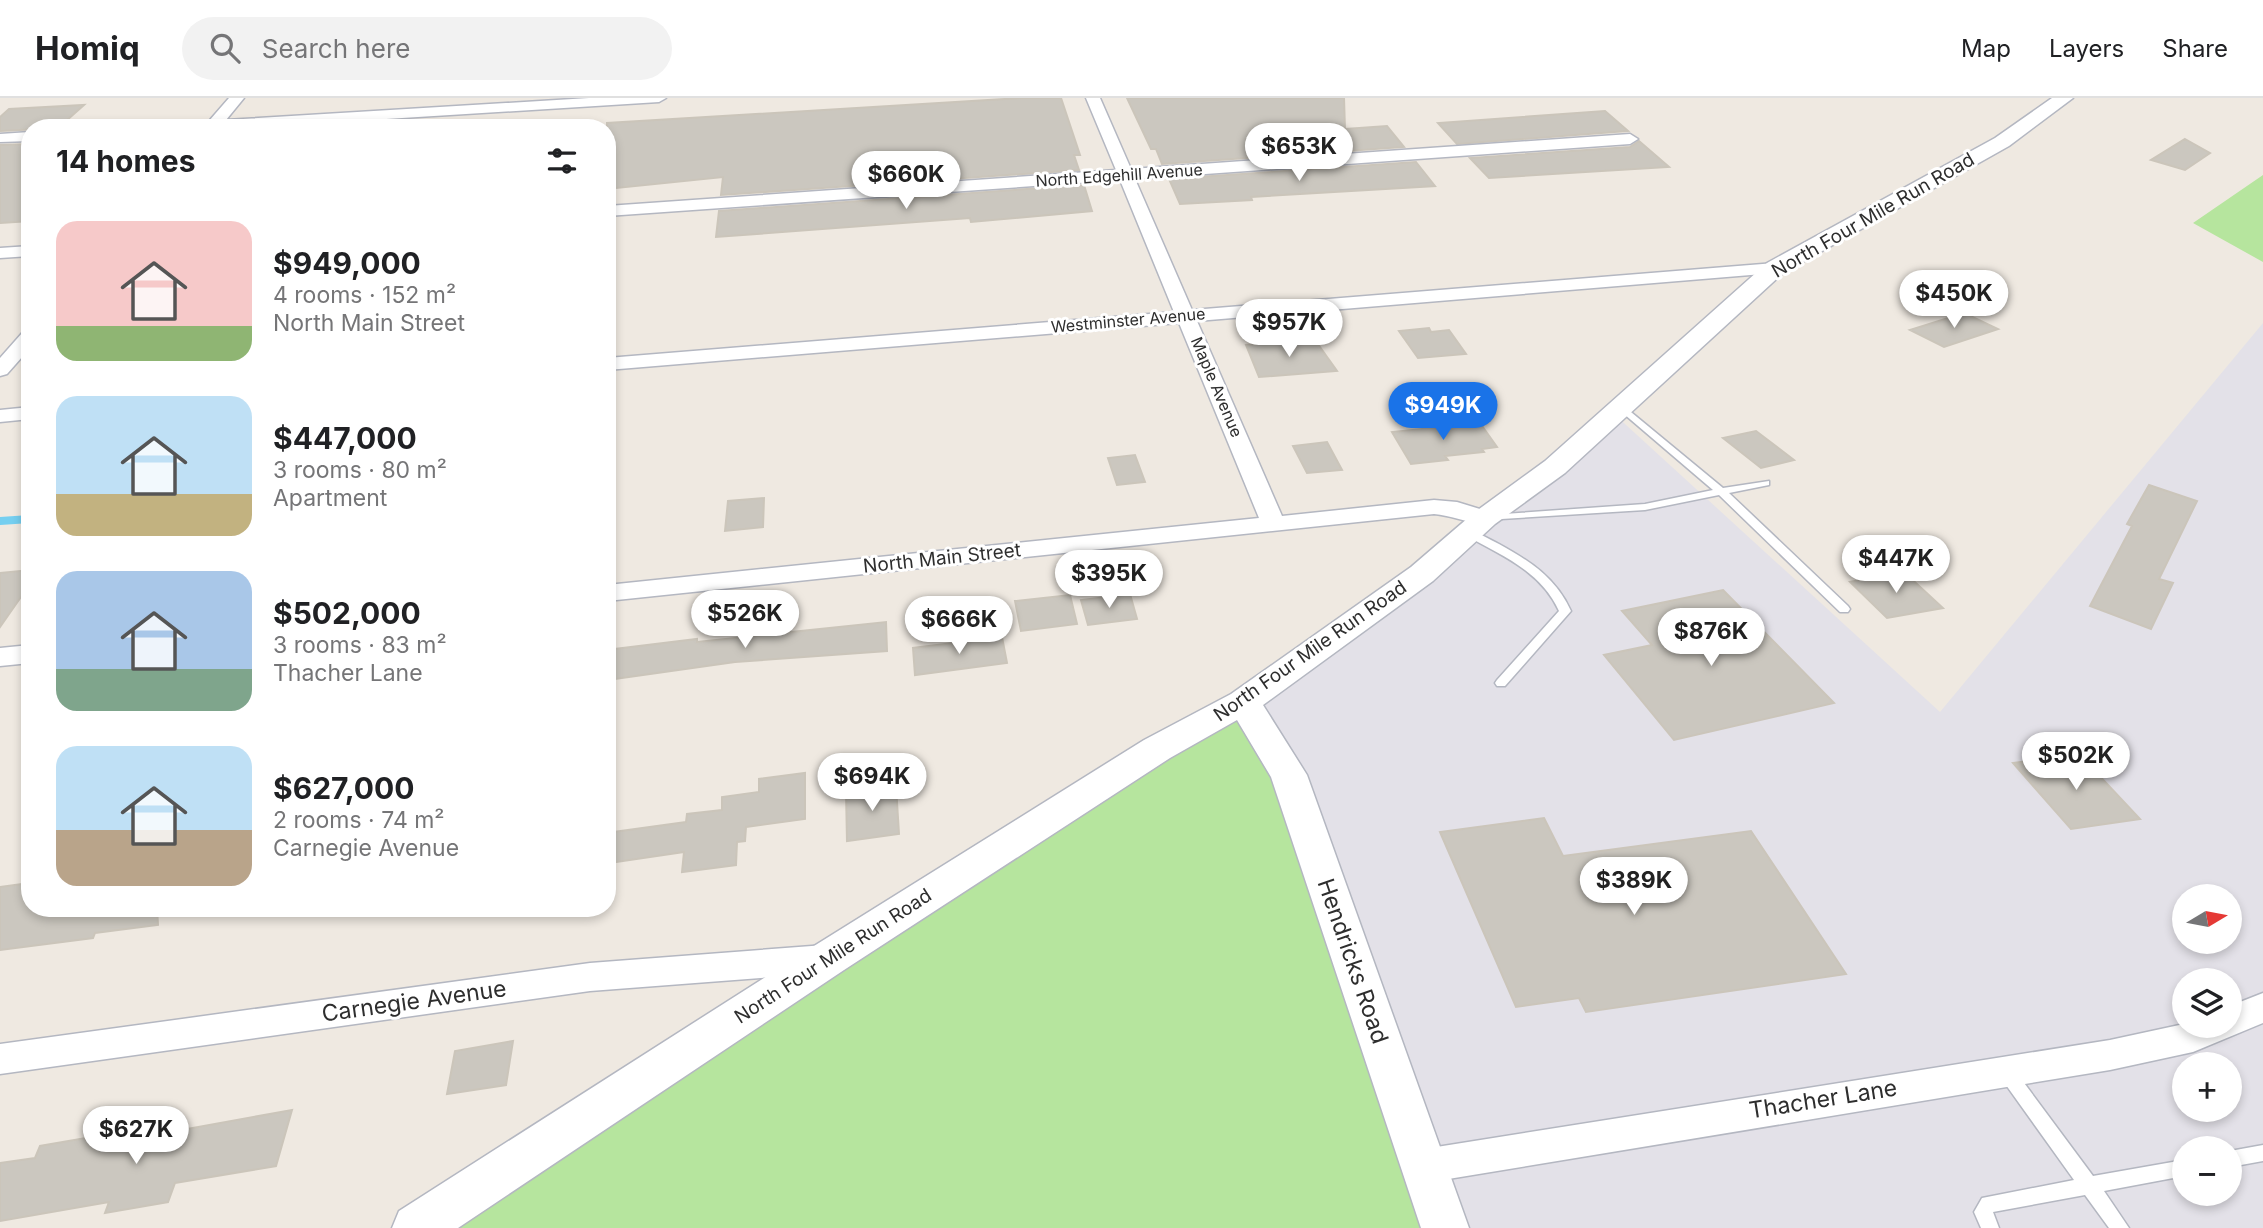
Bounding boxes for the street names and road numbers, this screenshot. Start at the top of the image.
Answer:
street label: North Four Mile Run Road [1768,147,1978,283]
street label: North Edgehill Avenue [1035,159,1203,191]
street label: Westminster Avenue [1050,303,1206,337]
street label: Maple Avenue [1187,334,1247,440]
street label: North Main Street [862,538,1022,578]
street label: North Four Mile Run Road [1209,576,1411,726]
street label: Hendricks Road [1312,875,1394,1047]
street label: North Four Mile Run Road [730,884,936,1028]
street label: Carnegie Avenue [320,974,508,1028]
street label: Thacher Lane [1747,1073,1899,1125]

